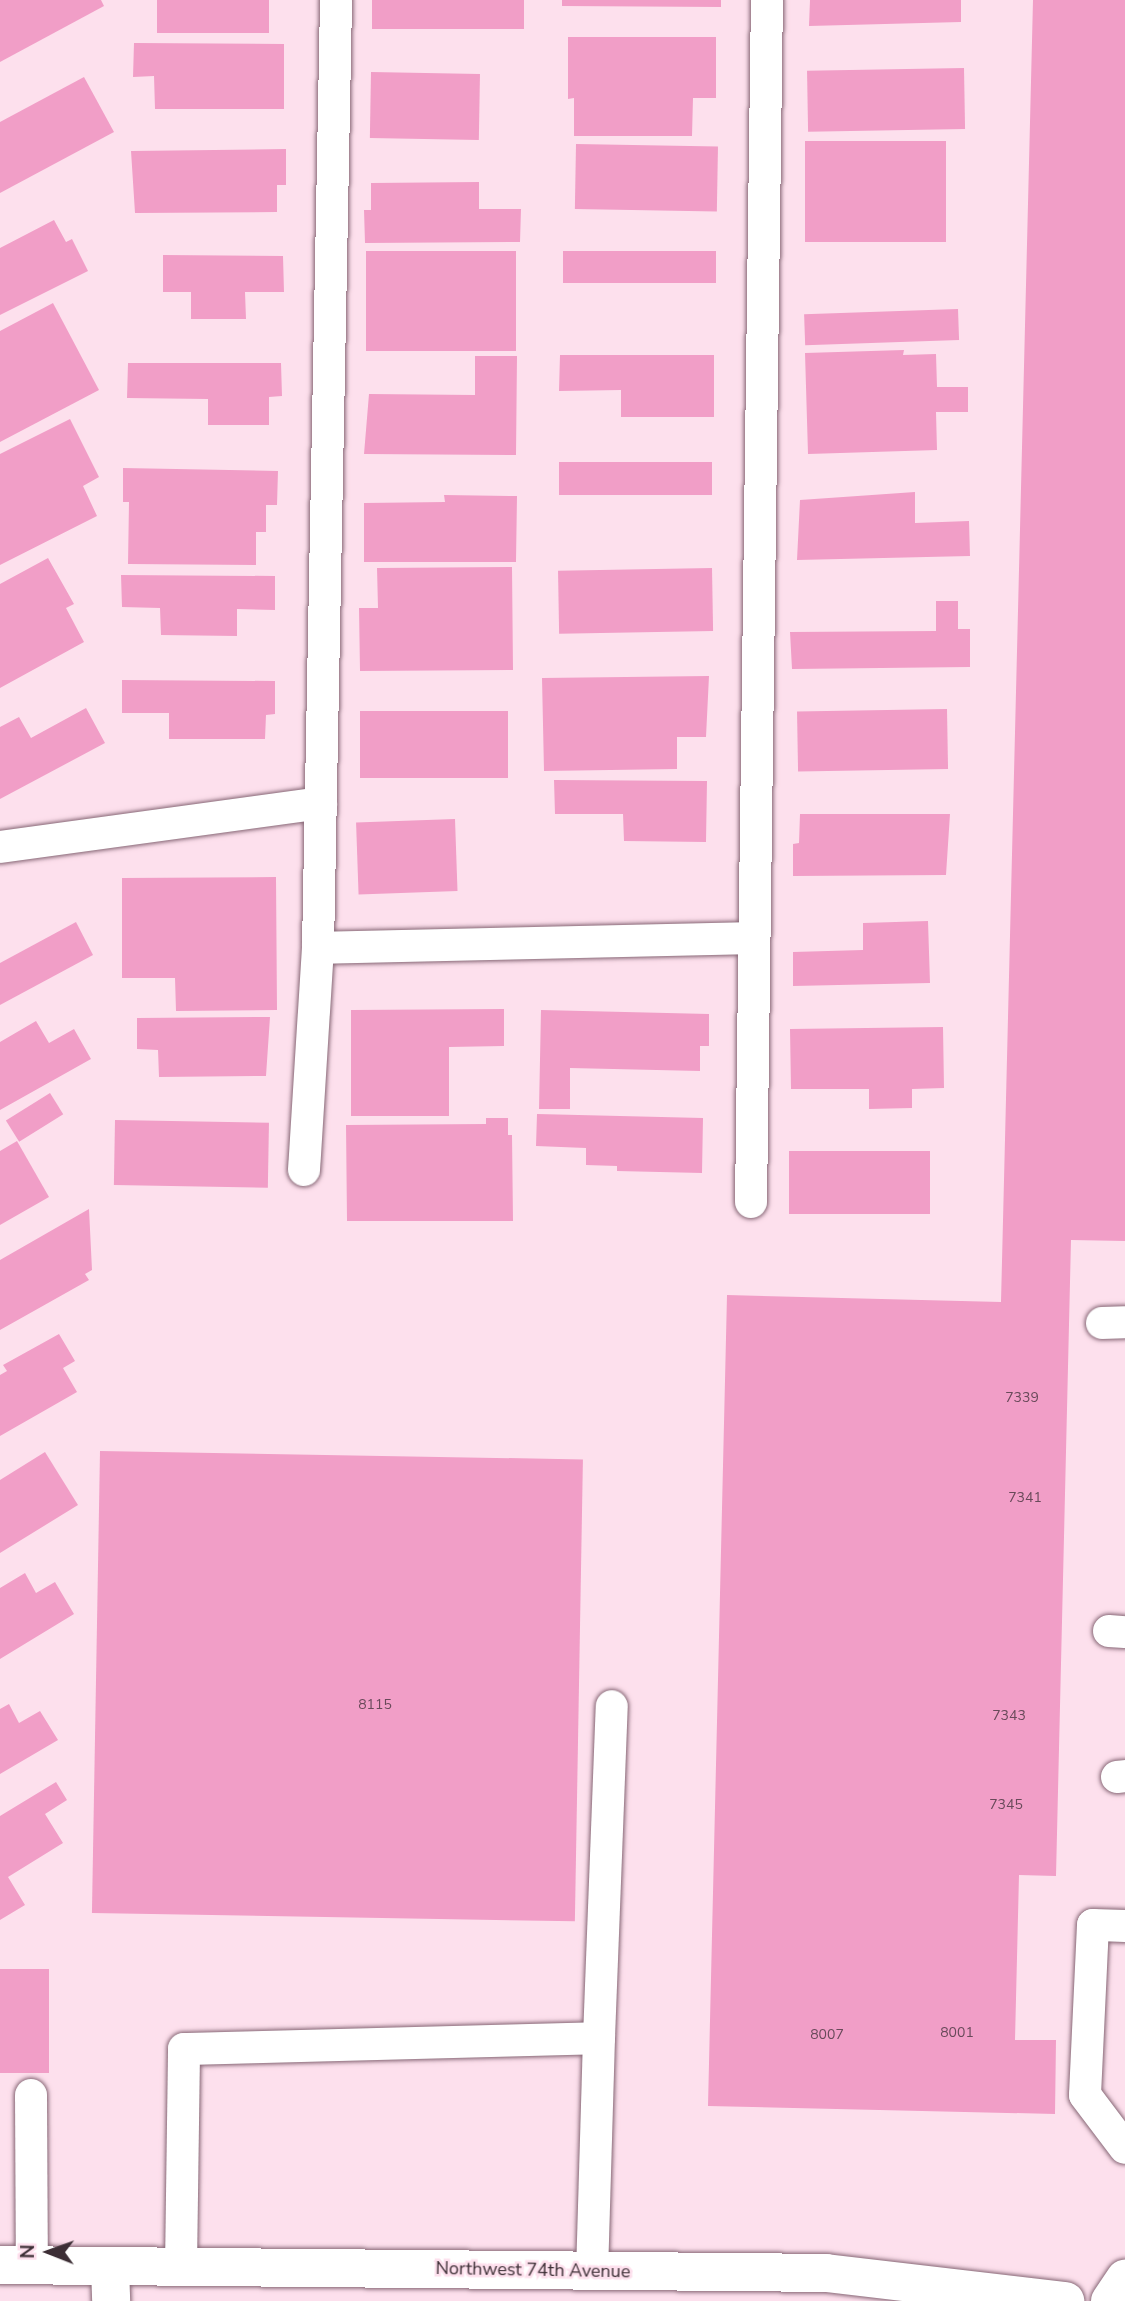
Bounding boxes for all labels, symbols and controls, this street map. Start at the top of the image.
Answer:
house number: 7339 [1005,1390,1039,1406]
house number: 7341 [1008,1490,1042,1506]
house number: 8115 [358,1697,392,1713]
house number: 7343 [992,1708,1026,1724]
house number: 7345 [989,1797,1023,1813]
house number: 8001 [940,2025,974,2041]
house number: 8007 [810,2027,844,2043]
north arrow [14,2217,84,2287]
text: N [15,2244,41,2259]
street label: Northwest 74th Avenue [435,2258,631,2282]

